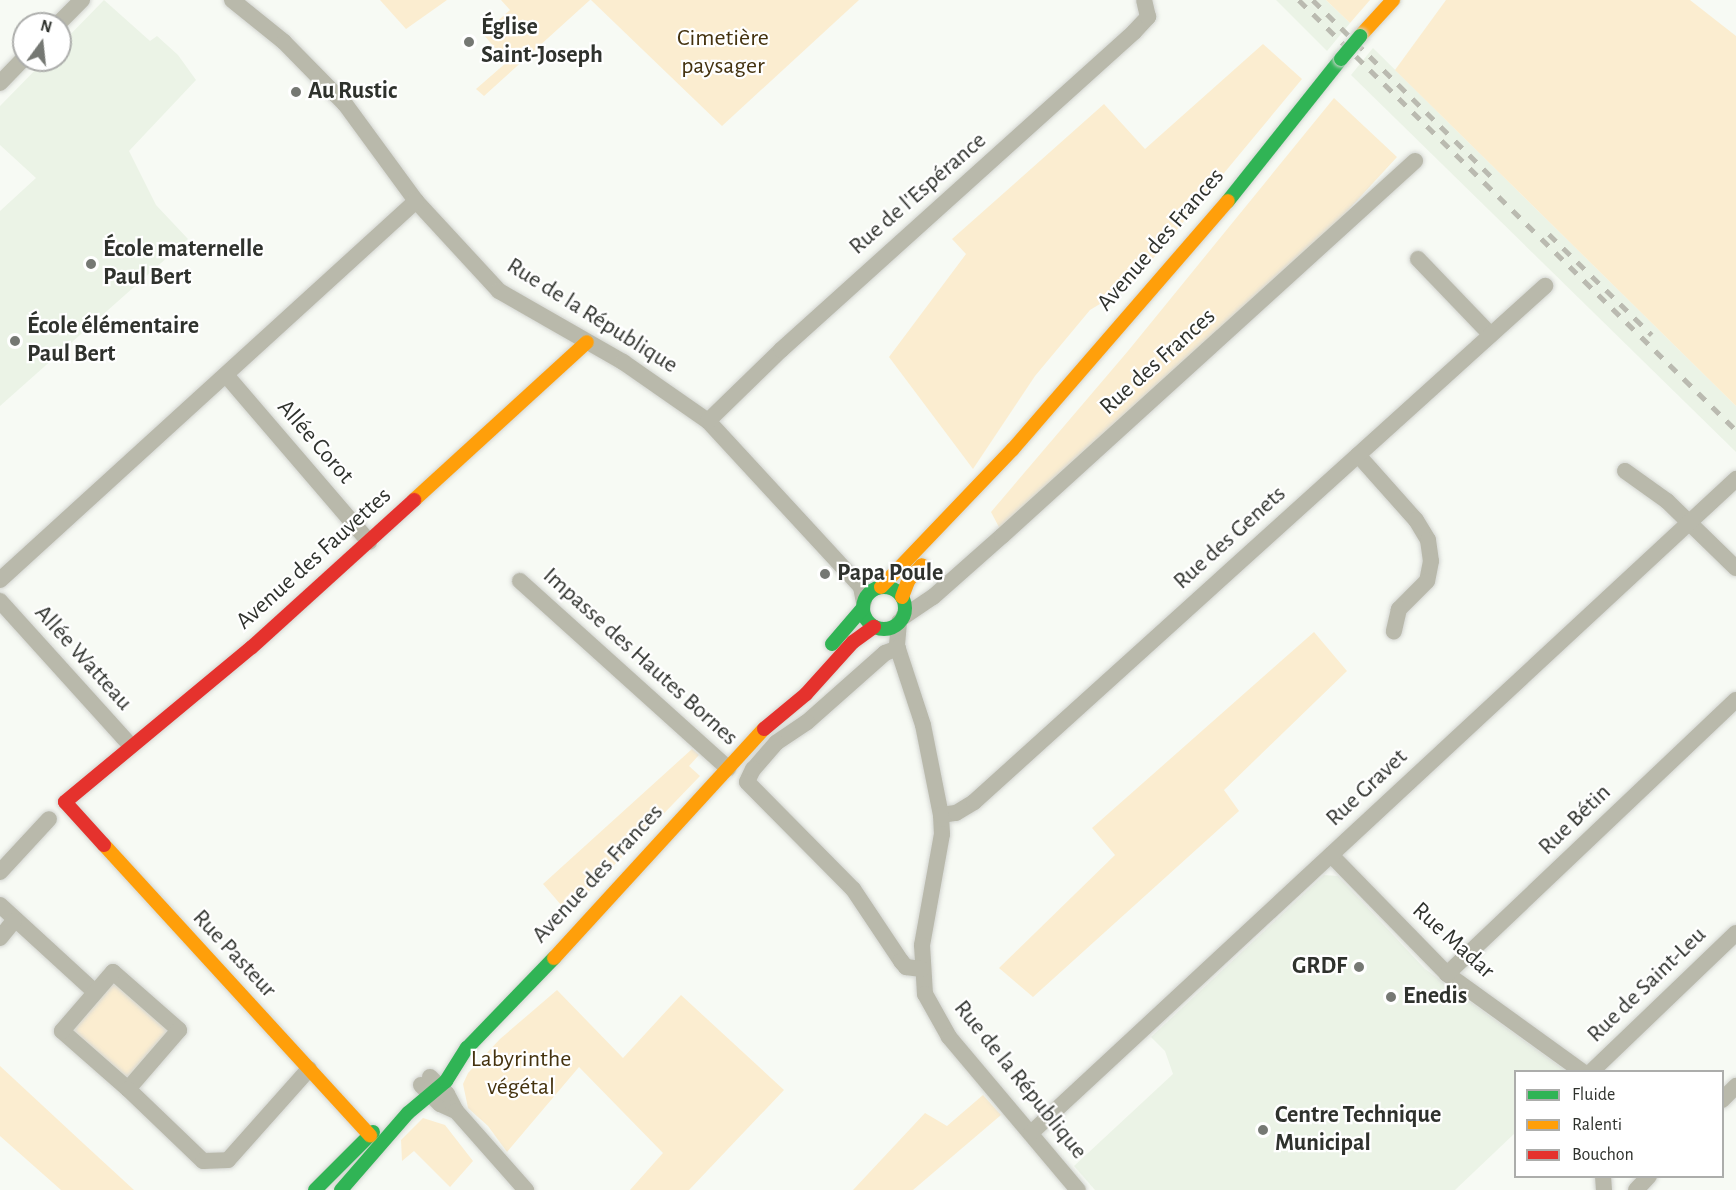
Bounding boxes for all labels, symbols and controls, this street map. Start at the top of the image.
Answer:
north arrow [12,12,72,72]
place label: Église Saint-Joseph [481,14,603,70]
text: N [39,17,54,36]
park label: Cimetière paysager [677,25,769,81]
marker: Église Saint-Joseph [462,35,476,49]
place label: Au Rustic [308,78,397,106]
marker: Au Rustic [289,85,303,99]
street label: Rue de l'Espérance [844,127,992,261]
street label: Avenue des Frances [1091,163,1231,317]
place label: École maternelle Paul Bert [103,236,264,292]
street label: Rue de la République [501,252,683,380]
marker: École maternelle Paul Bert [84,257,98,271]
street label: Rue des Frances [1094,302,1222,422]
place label: École élémentaire Paul Bert [27,313,199,369]
marker: École élémentaire Paul Bert [8,334,22,348]
street label: Allée Corot [271,394,359,490]
street label: Rue des Genets [1168,480,1292,596]
street label: Avenue des Fauvettes [230,482,398,636]
place label: Papa Poule [837,560,943,588]
street label: Impasse des Hautes Bornes [537,562,743,752]
marker: Papa Poule [818,567,832,581]
street label: Allée Watteau [28,599,138,717]
street label: Rue Gravet [1320,743,1414,833]
street label: Rue Bétin [1533,779,1617,861]
street label: Avenue des Frances [526,798,670,950]
street label: Rue Madar [1406,897,1500,985]
street label: Rue Pasteur [186,904,282,1004]
street label: Rue de Saint-Leu [1581,921,1713,1049]
place label: GRDF [1292,953,1347,981]
marker: GRDF [1352,960,1366,974]
place label: Enedis [1403,983,1467,1011]
marker: Enedis [1384,990,1398,1004]
street label: Rue de la République [947,995,1093,1165]
park label: Labyrinthe végétal [471,1046,571,1102]
legend [1514,1070,1724,1178]
text: Fluide [1572,1086,1615,1104]
place label: Centre Technique Municipal [1275,1102,1441,1158]
text: Ralenti [1572,1116,1622,1134]
marker: Centre Technique Municipal [1256,1123,1270,1137]
text: Bouchon [1572,1146,1634,1164]

